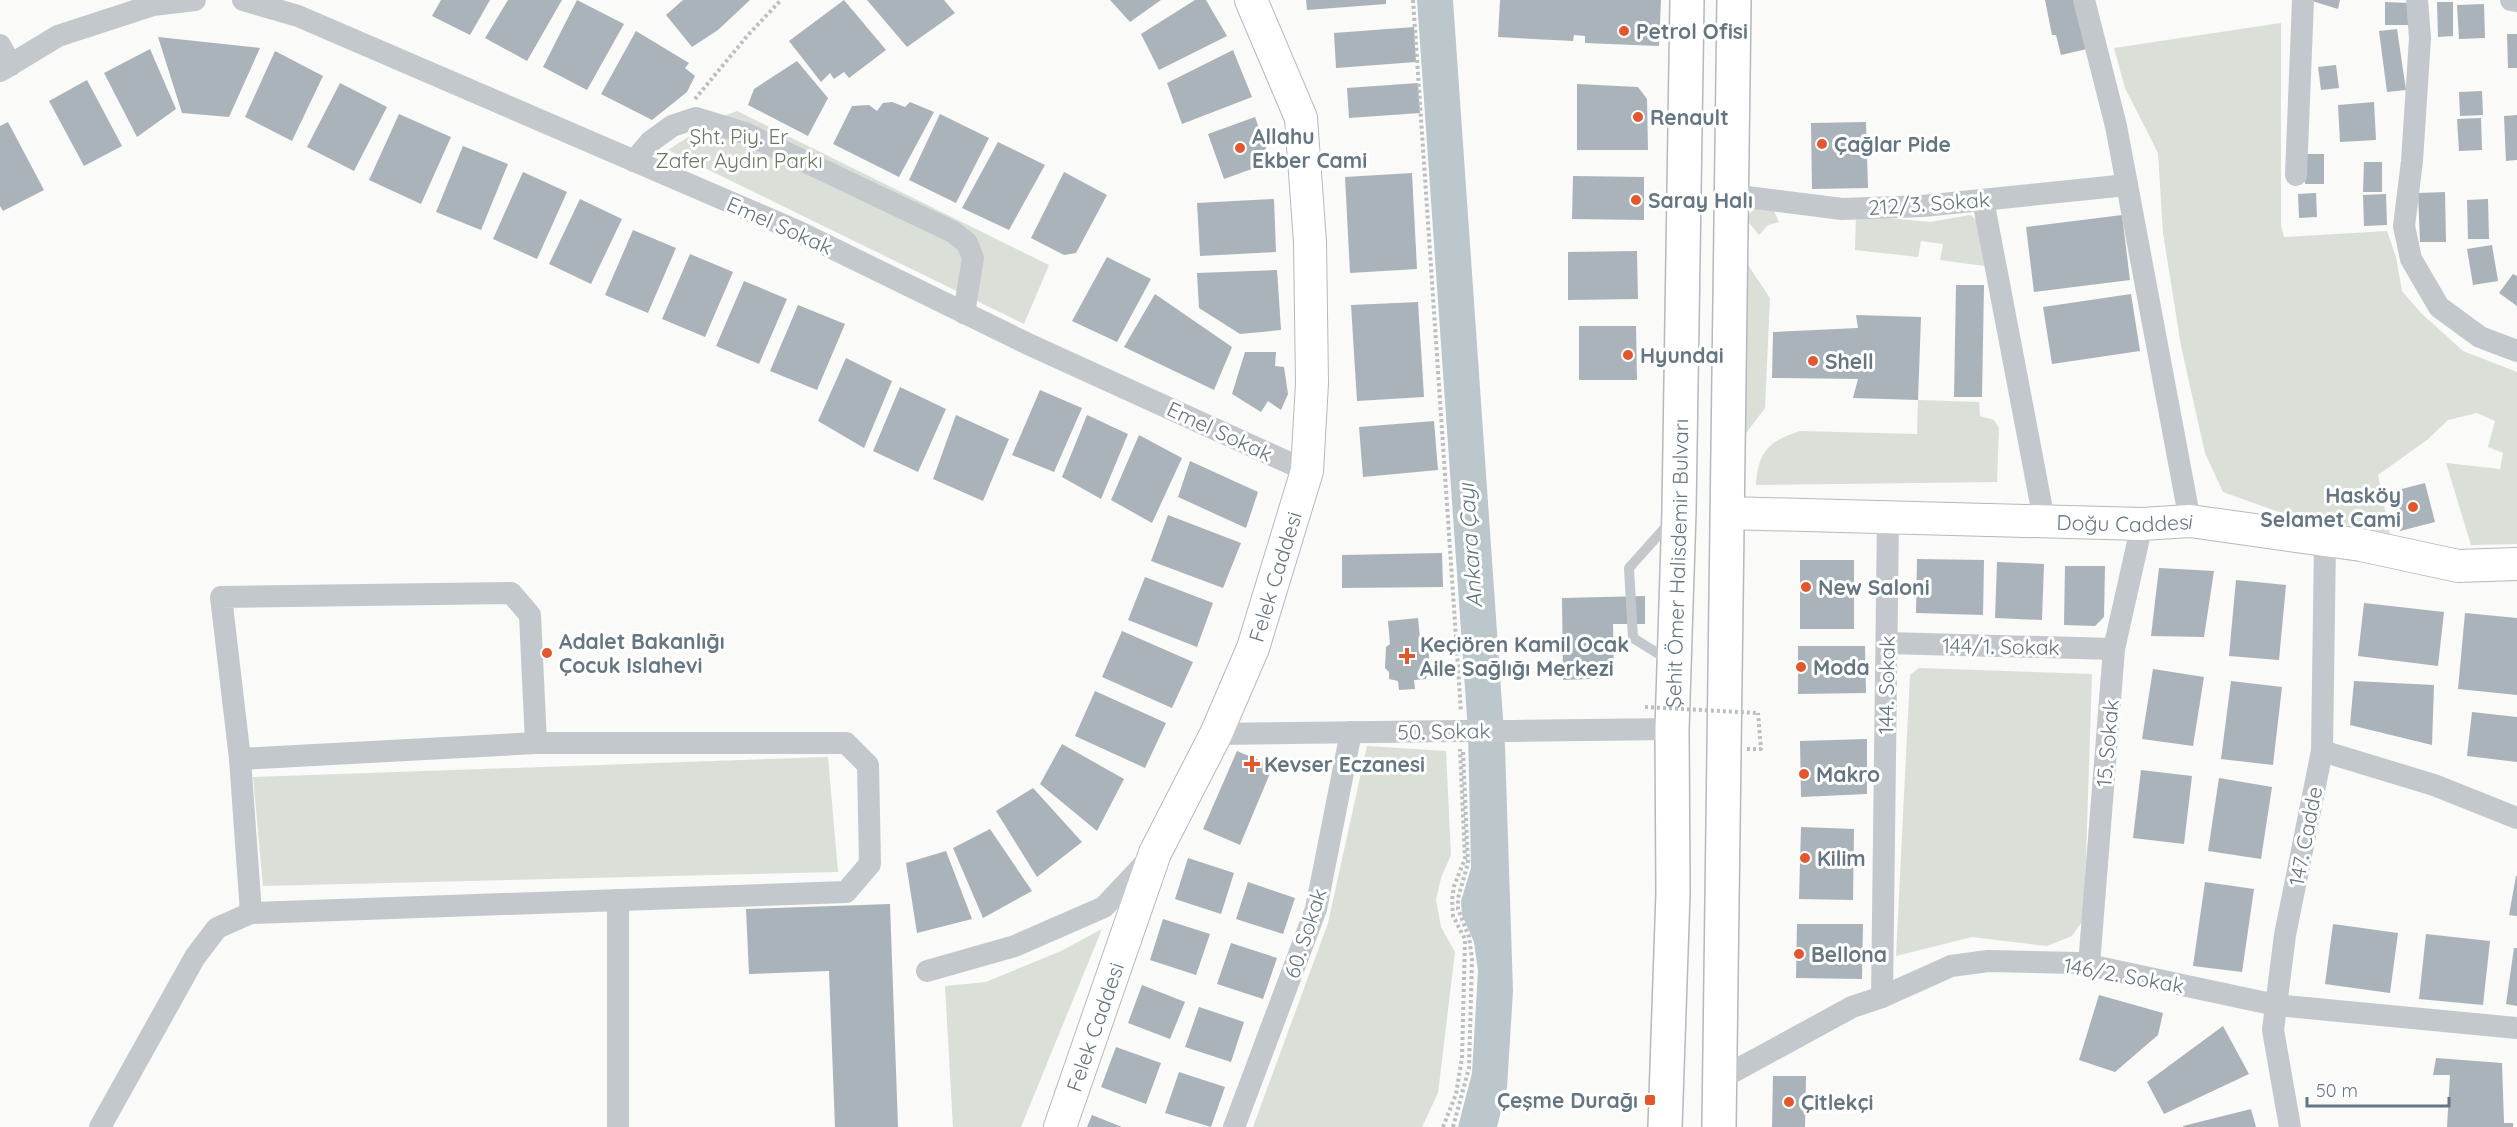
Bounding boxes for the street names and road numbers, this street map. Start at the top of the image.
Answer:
street label: 212/3. Sokak [1867,186,1991,220]
street label: Emel Sokak [723,190,837,260]
street label: Emel Sokak [1163,395,1277,467]
street label: Şehit Ömer Halisdemir Bulvarı [1660,418,1693,708]
street label: Felek Caddesi [1243,508,1307,645]
street label: Doğu Caddesi [2056,508,2195,537]
street label: 144/1. Sokak [1942,632,2060,660]
street label: 144. Sokak [1872,635,1900,735]
street label: 15. Sokak [2090,698,2124,788]
street label: 50. Sokak [1397,717,1491,745]
street label: 147. Cadde [2283,784,2327,888]
street label: 60. Sokak [1278,885,1332,981]
street label: 146/2. Sokak [2062,952,2186,998]
street label: Felek Caddesi [1060,959,1129,1095]

